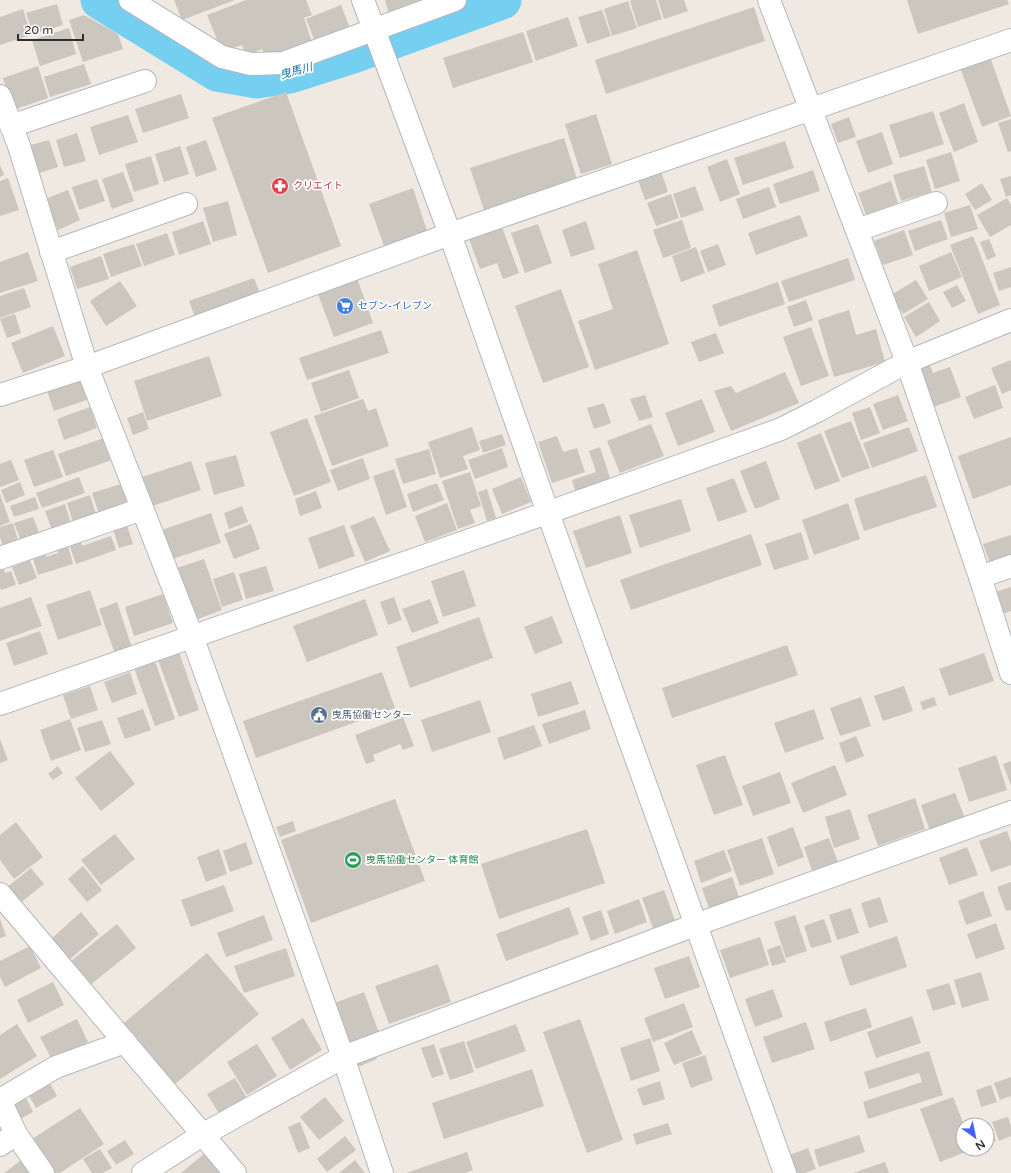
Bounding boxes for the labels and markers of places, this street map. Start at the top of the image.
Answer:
pharmacy icon: クリエイト [270,176,290,196]
place label: クリエイト [293,180,343,192]
supermarket icon: セブン-イレブン [335,296,355,316]
place label: セブン-イレブン [358,300,432,312]
public building icon: 曳馬協働センター [309,705,329,725]
place label: 曳馬協働センター [332,709,412,721]
sports icon: 曳馬協働センター 体育館 [343,850,363,870]
place label: 曳馬協働センター 体育館 [366,854,479,866]

